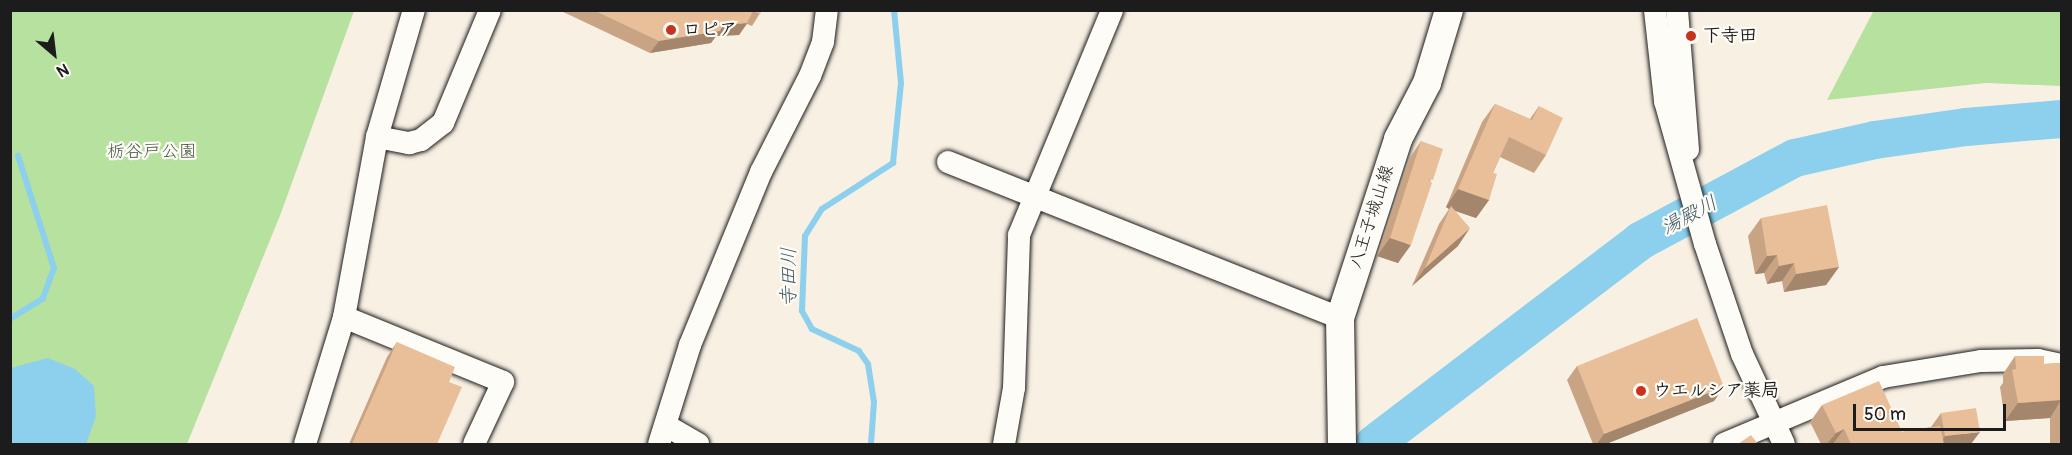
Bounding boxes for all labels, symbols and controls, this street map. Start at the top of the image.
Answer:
place label: ロピア [683,19,737,41]
marker: ロピア [664,23,678,37]
north arrow [24,24,84,84]
place label: 下寺田 [1703,25,1757,47]
marker: 下寺田 [1684,29,1698,43]
text: N [53,59,72,81]
park label: 栃谷戸公園 [107,141,197,163]
street label: 八王子城山線 [1345,162,1399,272]
water label: 湯殿川 [1657,190,1721,240]
water label: 寺田川 [776,247,800,307]
place label: ウエルシア薬局 [1653,380,1779,402]
marker: ウエルシア薬局 [1634,384,1648,398]
scale bar [1856,392,2009,430]
text: 50 m [1864,403,1906,426]

